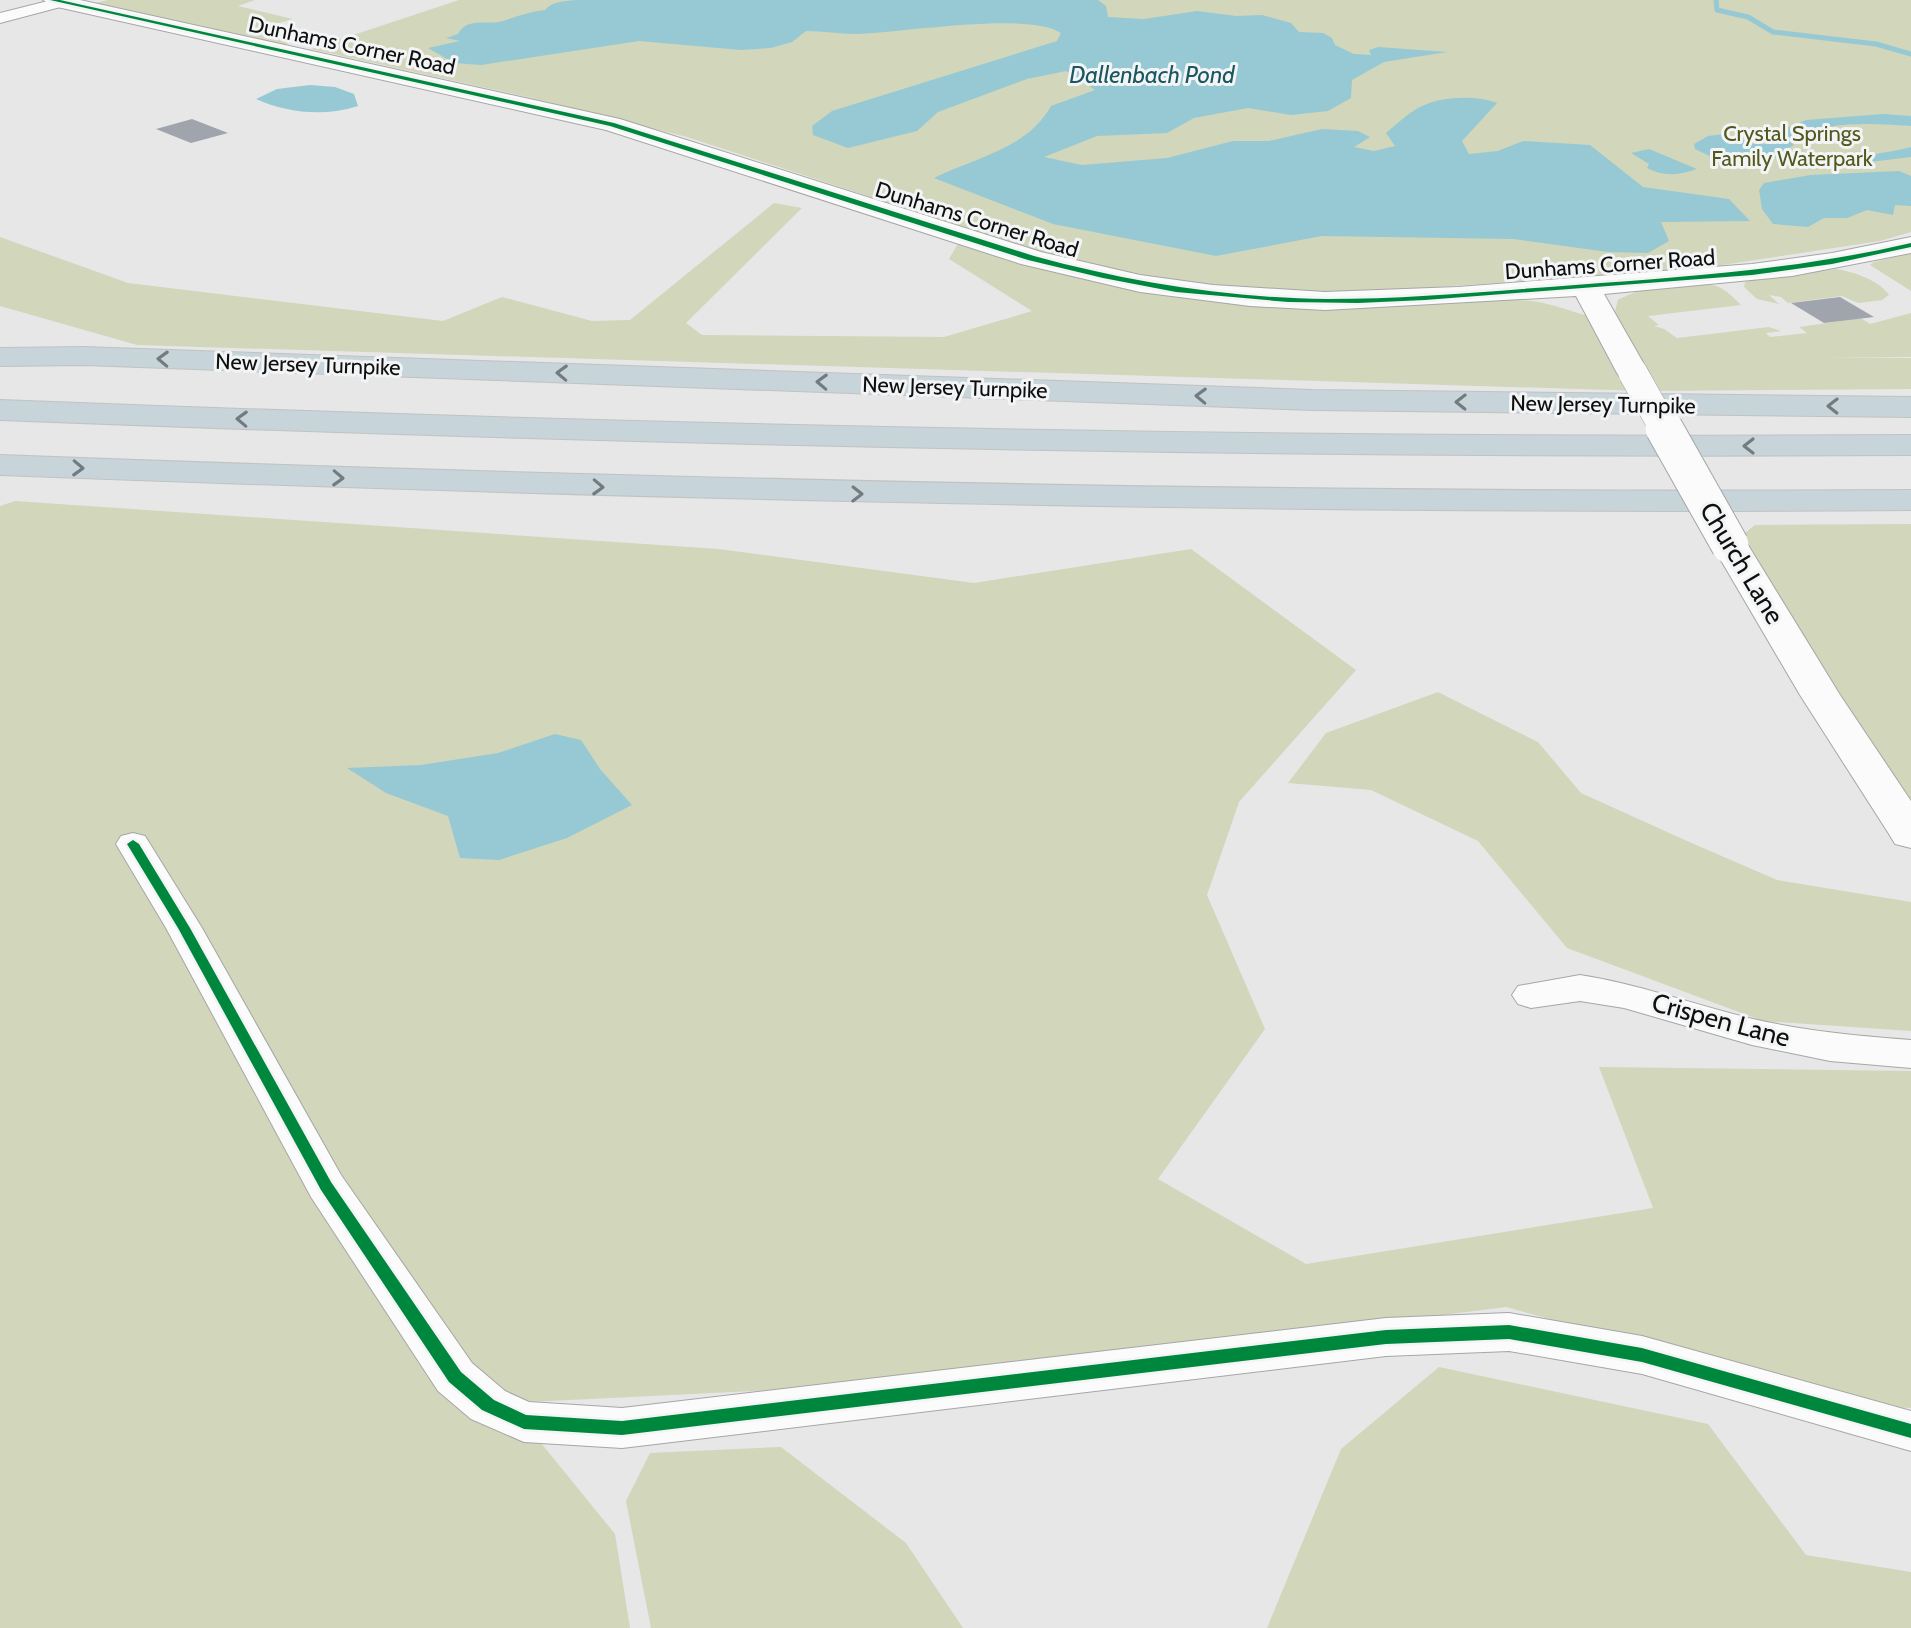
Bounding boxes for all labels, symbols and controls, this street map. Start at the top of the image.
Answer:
street label: Dunhams Corner Road [246,10,458,81]
water label: Dallenbach Pond [1069,60,1235,89]
park label: Crystal Springs Family Waterpark [1711,120,1873,172]
street label: Dunhams Corner Road [872,176,1082,263]
street label: Dunhams Corner Road [1504,244,1716,285]
street label: New Jersey Turnpike [215,348,401,381]
one-way arrow [156,350,169,367]
one-way arrow [556,365,568,382]
street label: New Jersey Turnpike [862,371,1048,404]
one-way arrow [815,374,828,391]
one-way arrow [1194,387,1207,404]
street label: New Jersey Turnpike [1510,389,1696,420]
one-way arrow [1454,393,1467,411]
one-way arrow [1826,397,1839,415]
one-way arrow [235,411,248,428]
one-way arrow [1742,437,1755,455]
one-way arrow [72,459,85,476]
one-way arrow [332,469,345,486]
one-way arrow [592,479,605,496]
one-way arrow [851,485,864,503]
street label: Church Lane [1693,496,1791,630]
street label: Crispen Lane [1648,986,1794,1054]

